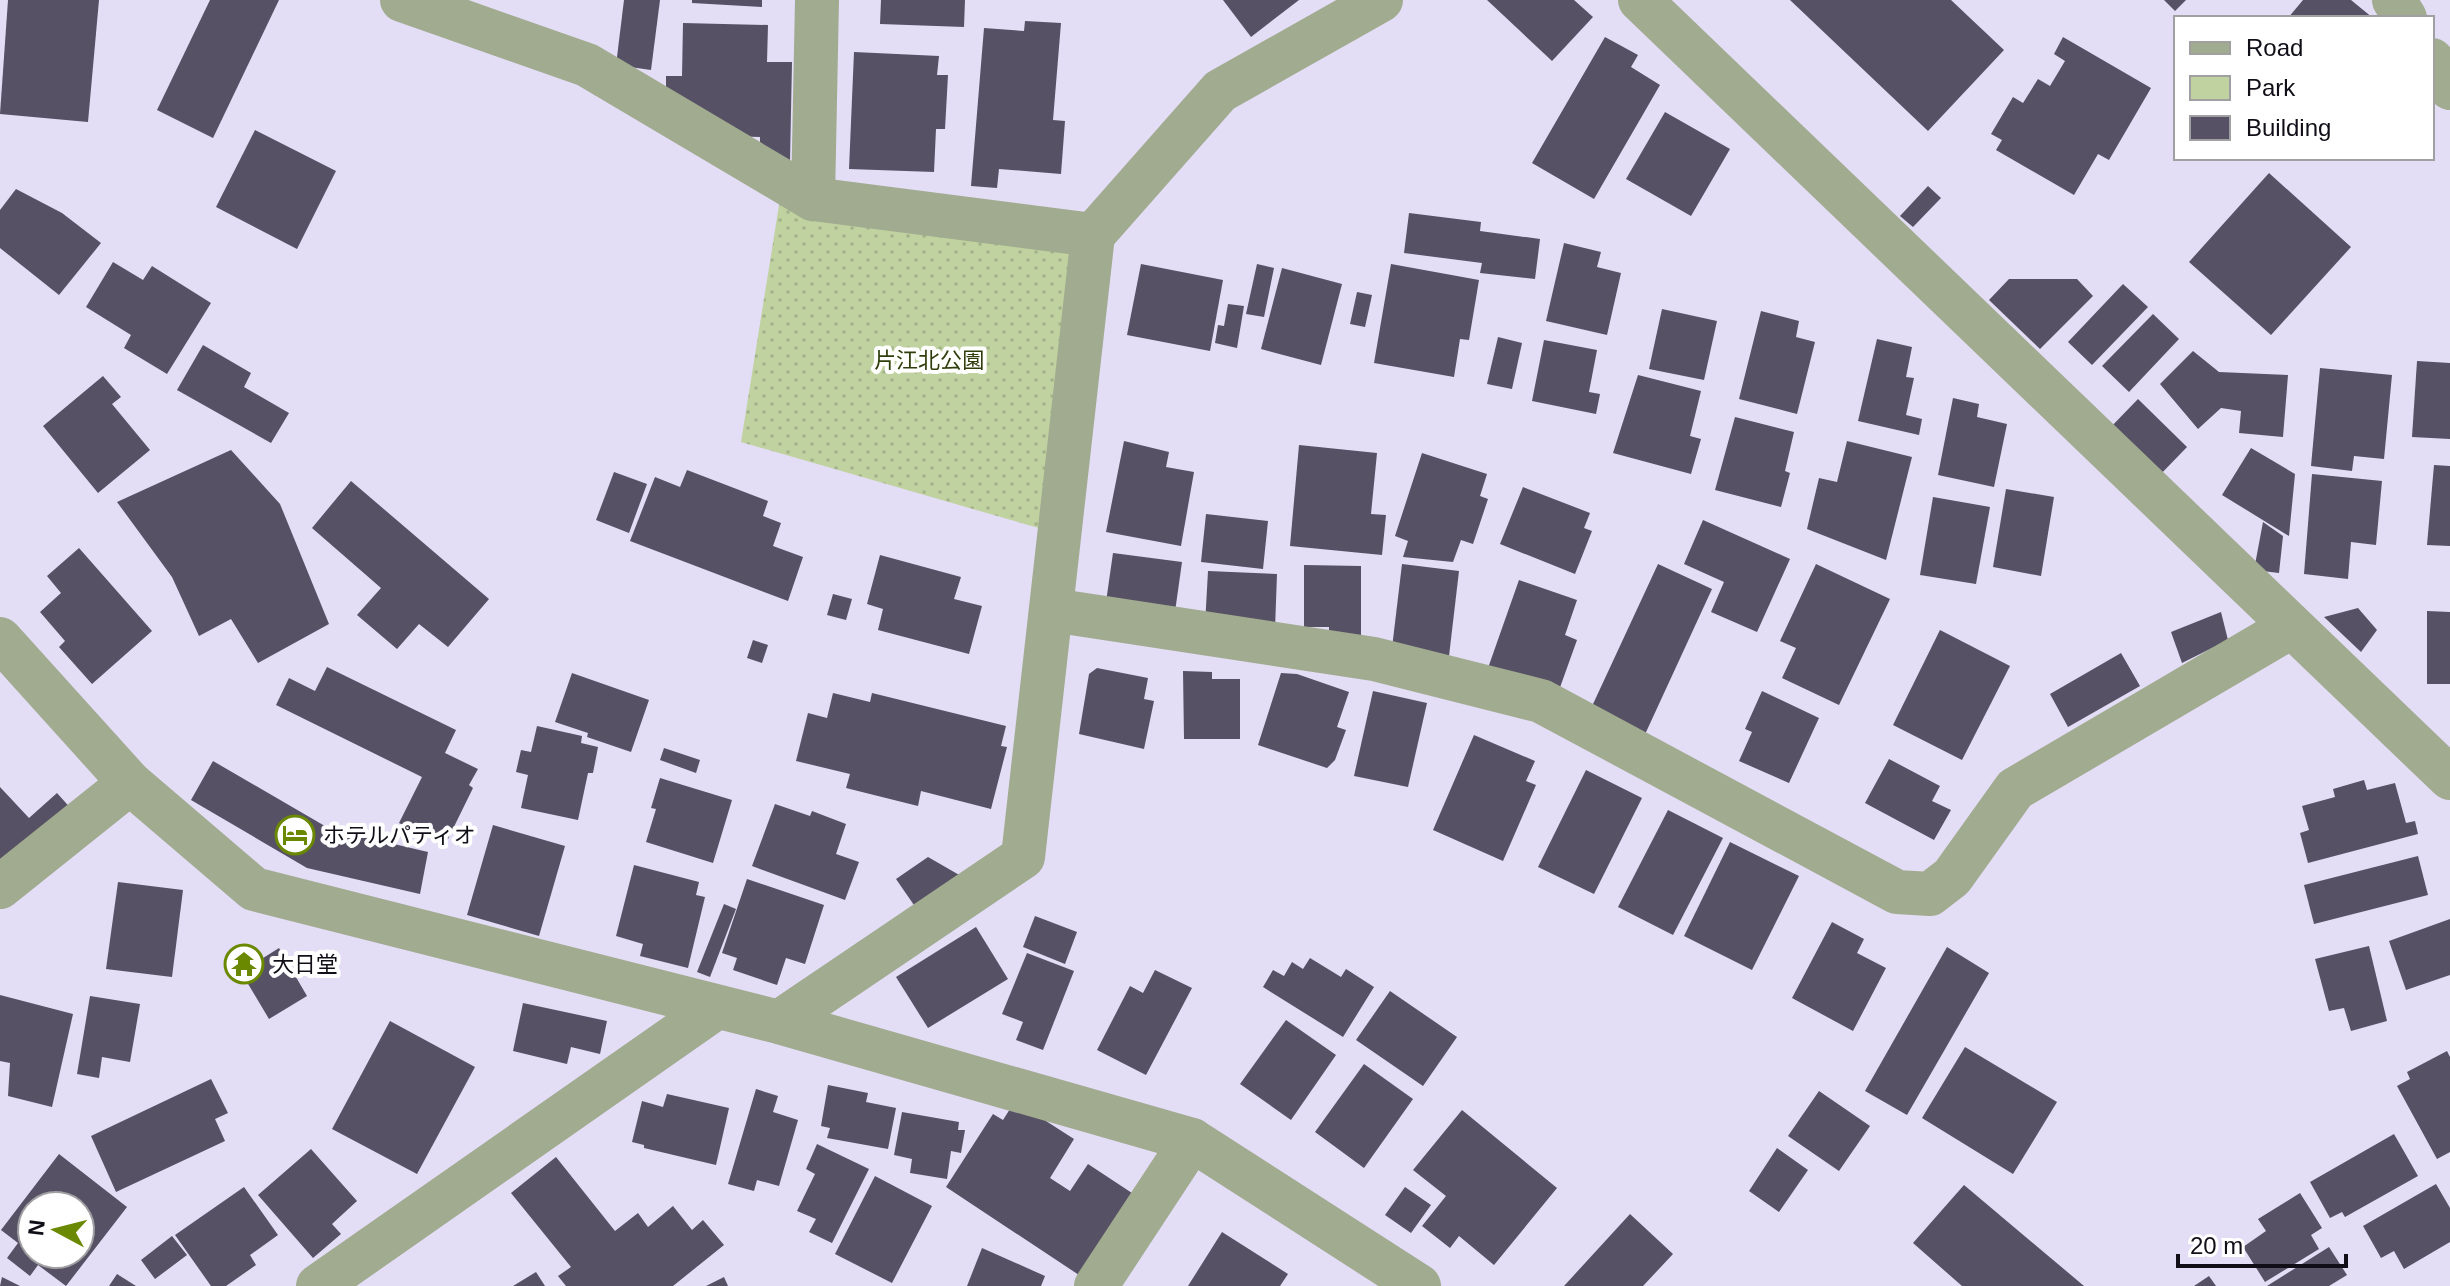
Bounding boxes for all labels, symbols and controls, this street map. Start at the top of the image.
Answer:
legend [2174,16,2434,160]
text: Road [2246,34,2303,61]
text: Park [2246,74,2296,101]
text: Building [2246,114,2331,141]
park label: 片江北公園 [874,348,984,373]
hotel icon: ホテルパティオ [274,814,316,856]
place label: ホテルパティオ [323,823,476,848]
temple icon: 大日堂 [223,943,265,985]
place label: 大日堂 [272,952,338,977]
north arrow [16,1190,96,1270]
text: N [23,1218,50,1237]
scale bar [2178,1218,2346,1268]
text: 20 m [2190,1232,2243,1259]

